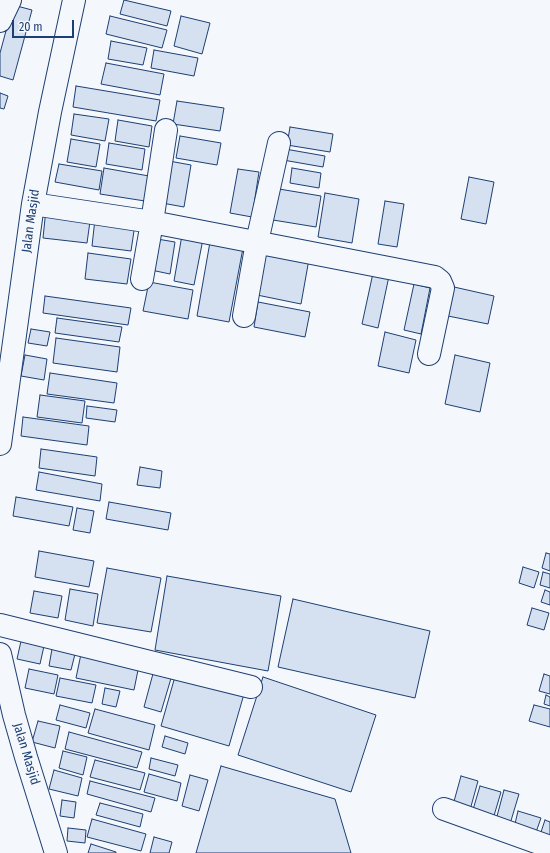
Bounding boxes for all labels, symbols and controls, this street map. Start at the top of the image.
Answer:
scale bar [14,12,76,38]
text: 20 m [19,20,43,34]
street label: Jalan Masjid [19,188,43,254]
street label: Jalan Masjid [9,721,43,787]

